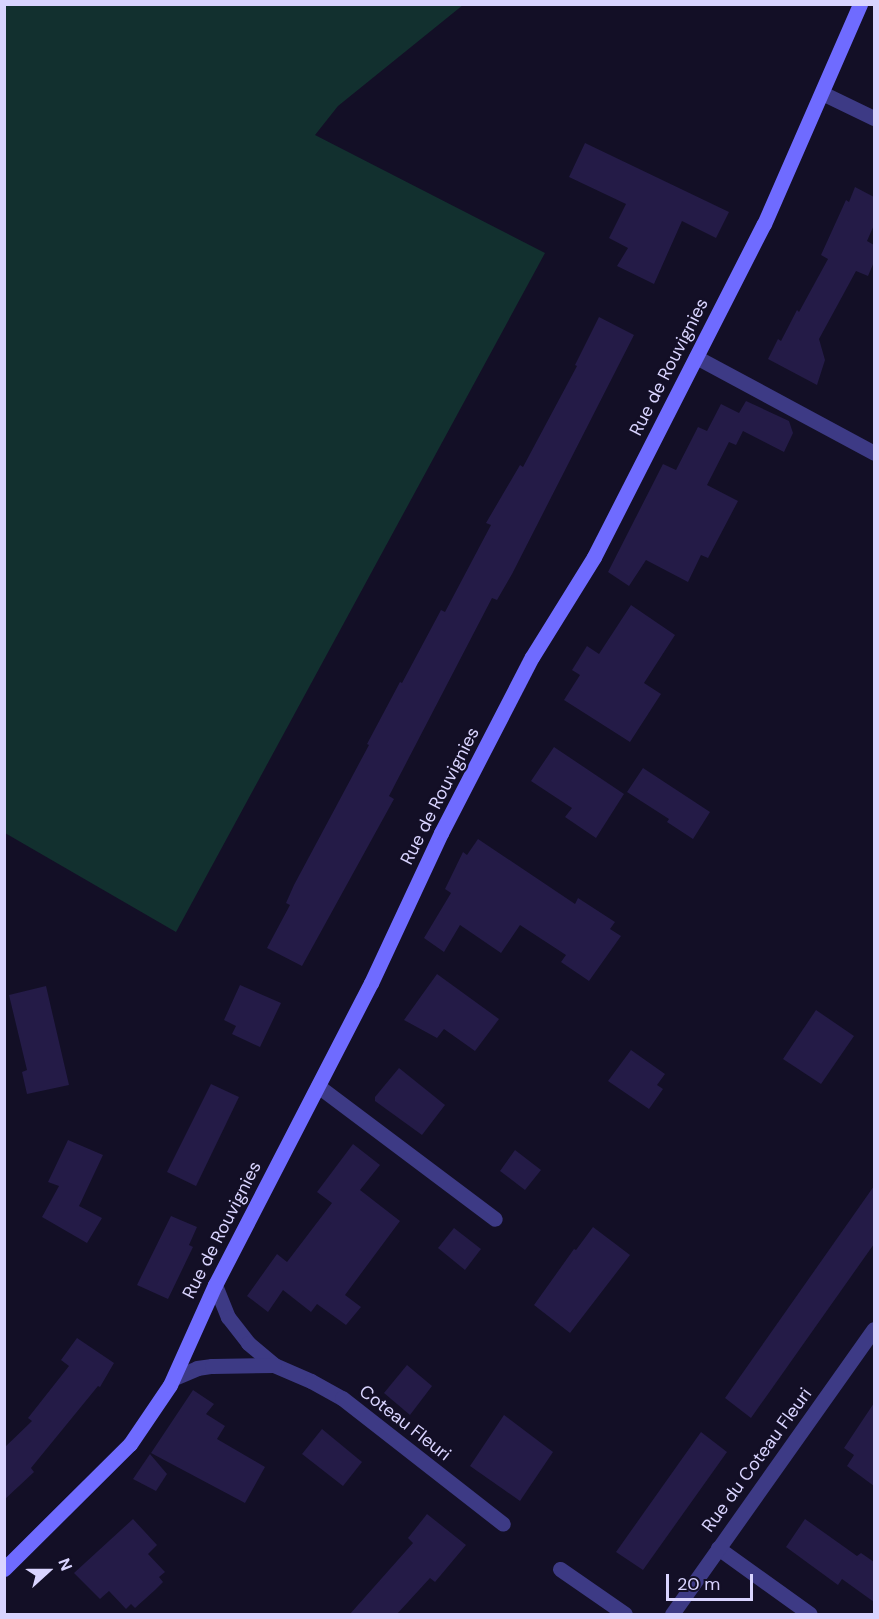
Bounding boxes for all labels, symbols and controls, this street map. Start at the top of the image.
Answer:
street label: Rue de Rouvignies [625,295,713,439]
street label: Rue de Rouvignies [396,724,484,868]
street label: Rue de Rouvignies [178,1158,266,1302]
street label: Coteau Fleuri [355,1381,455,1465]
street label: Rue du Coteau Fleuri [698,1384,816,1536]
north arrow [18,1541,78,1601]
text: N [53,1555,77,1574]
scale bar [669,1562,756,1600]
text: 20 m [677,1572,720,1596]

